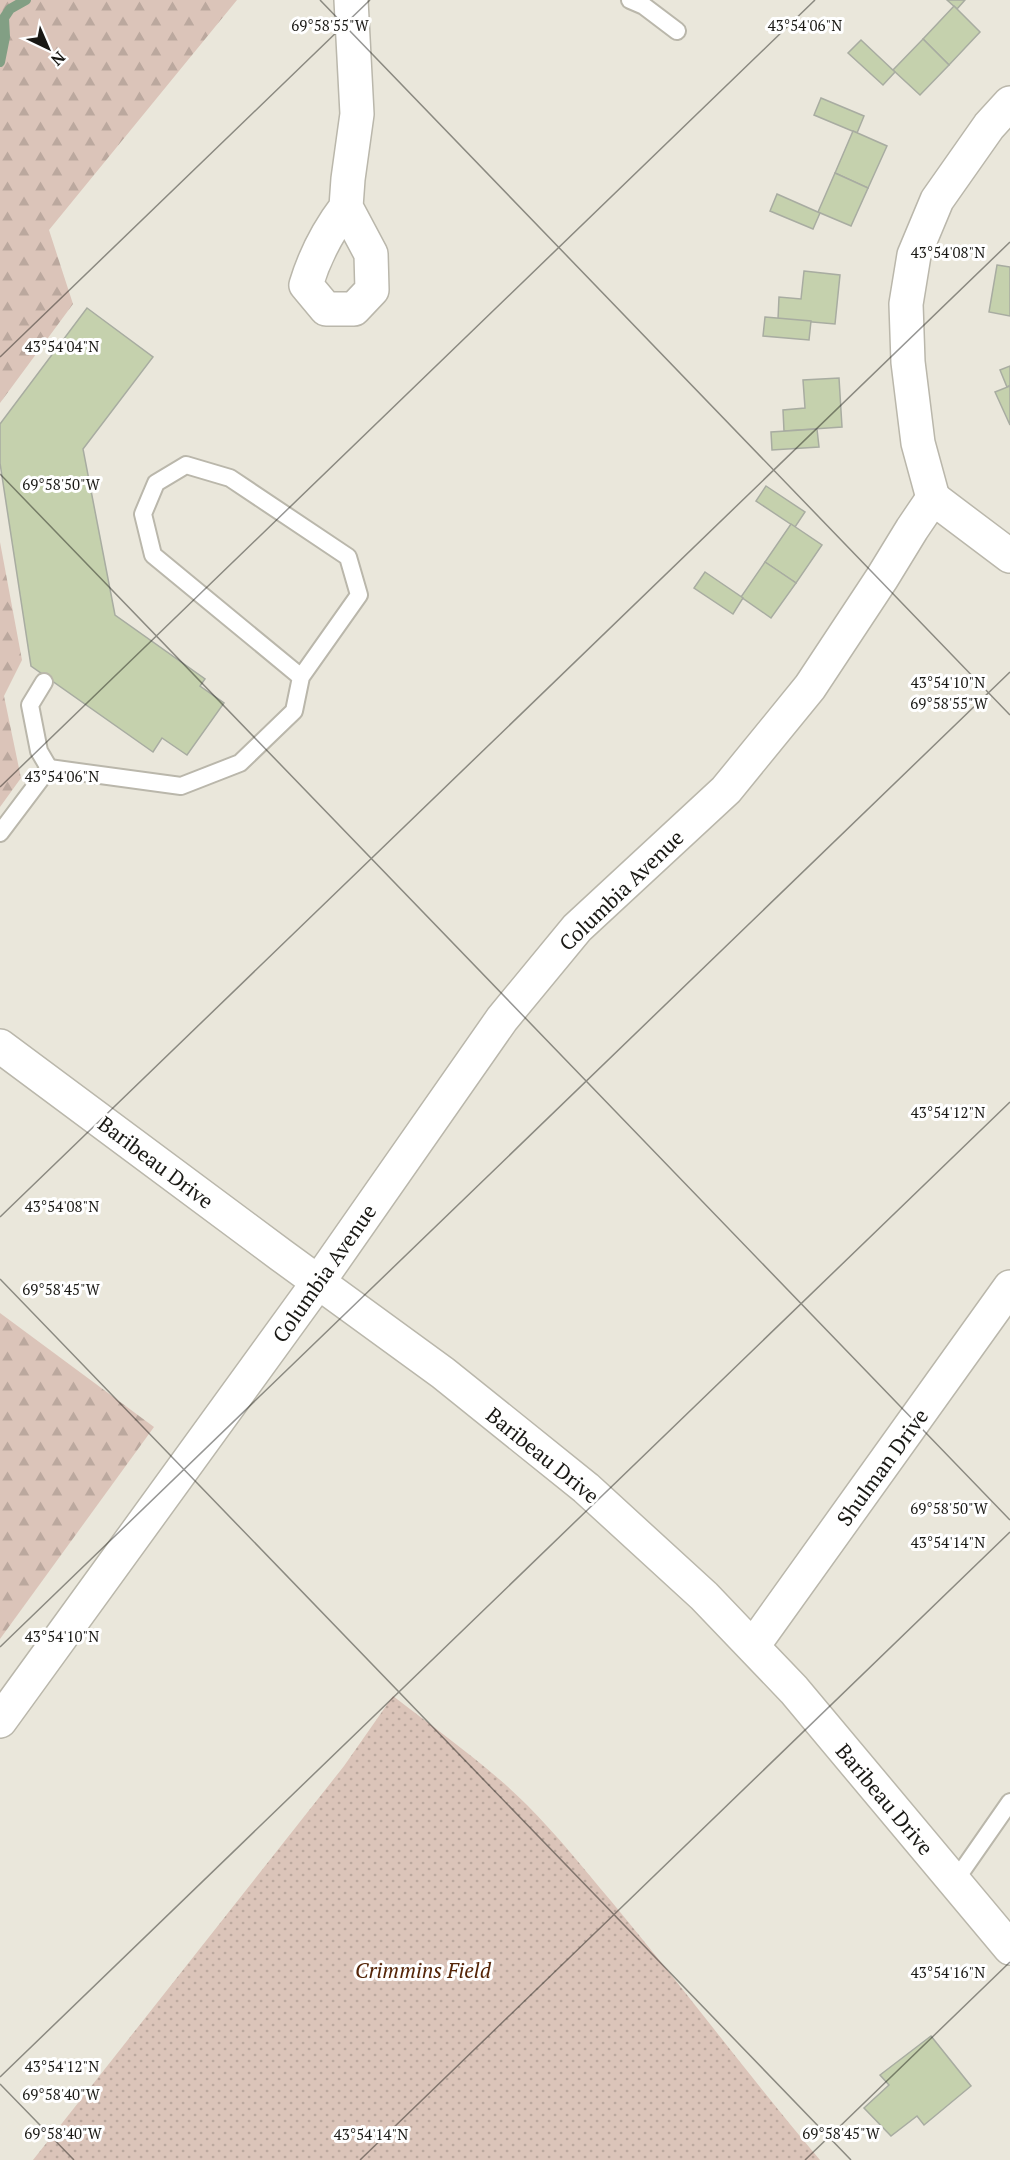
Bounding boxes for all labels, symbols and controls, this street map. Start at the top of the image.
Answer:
text: 69°58'55"W [291,15,370,35]
text: 43°54'06"N [768,15,842,35]
north arrow [18,18,78,78]
text: N [46,47,70,71]
text: 43°54'08"N [911,242,985,262]
text: 43°54'04"N [25,336,99,356]
text: 69°58'50"W [22,474,101,494]
text: 43°54'10"N [911,672,985,692]
text: 69°58'55"W [910,693,989,713]
text: 43°54'06"N [25,766,99,786]
street label: Columbia Avenue [553,823,689,957]
text: 43°54'12"N [911,1102,985,1122]
street label: Baribeau Drive [93,1109,219,1215]
text: 43°54'08"N [25,1196,99,1216]
street label: Columbia Avenue [266,1198,382,1348]
text: 69°58'45"W [22,1279,101,1299]
street label: Baribeau Drive [481,1401,605,1509]
street label: Shulman Drive [830,1403,934,1531]
text: 69°58'50"W [910,1498,989,1518]
text: 43°54'14"N [911,1532,985,1552]
text: 43°54'10"N [25,1626,99,1646]
street label: Baribeau Drive [830,1737,940,1861]
park label: Crimmins Field [355,1956,492,1984]
text: 43°54'16"N [911,1962,985,1982]
text: 43°54'12"N [25,2056,99,2076]
text: 69°58'40"W [22,2084,101,2104]
text: 69°58'40"W [24,2123,103,2143]
text: 69°58'45"W [802,2123,881,2143]
text: 43°54'14"N [334,2124,408,2144]

